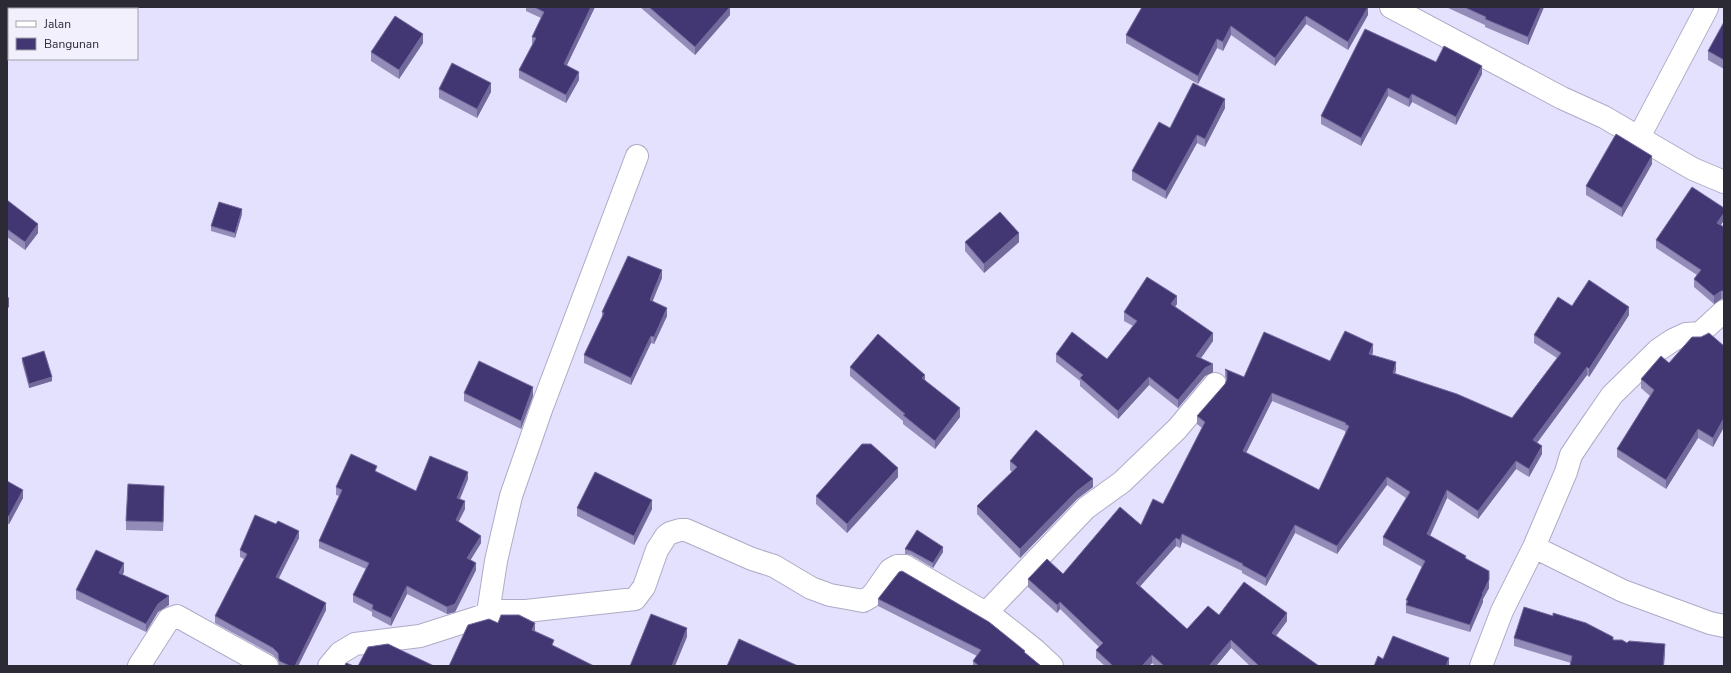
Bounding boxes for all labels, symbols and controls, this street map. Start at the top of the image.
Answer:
legend [8,8,138,60]
text: Jalan [43,16,71,32]
text: Bangunan [44,36,99,52]

